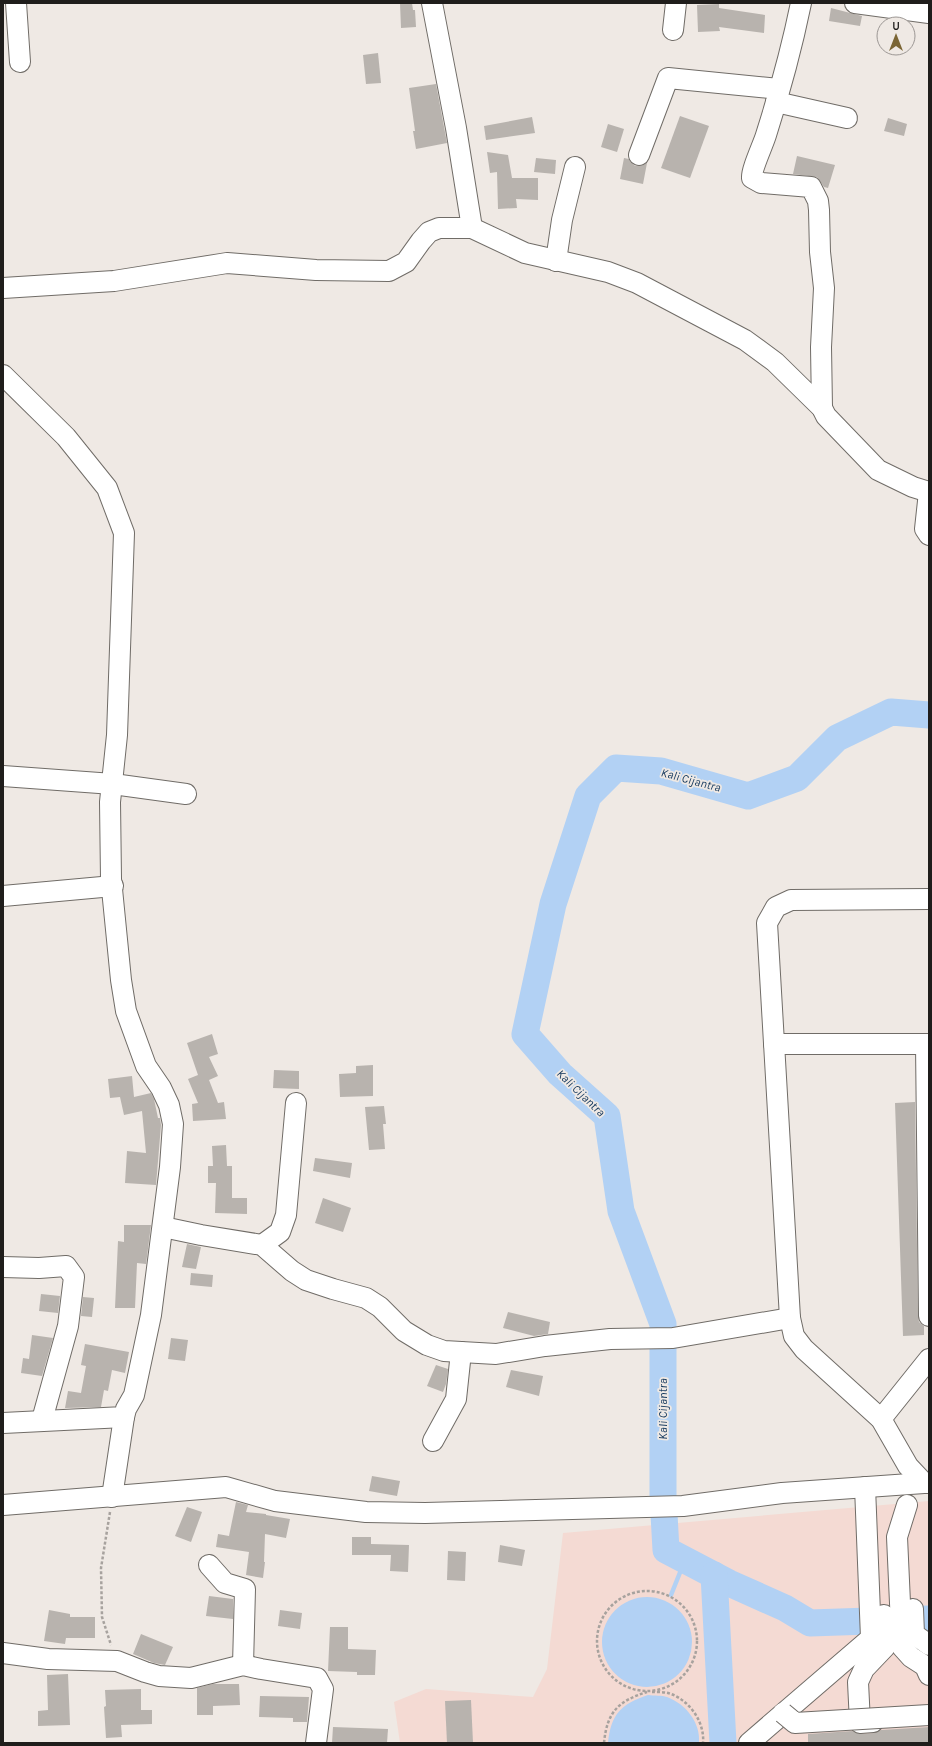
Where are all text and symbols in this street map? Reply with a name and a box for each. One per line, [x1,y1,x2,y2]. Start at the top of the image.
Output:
north arrow [876,16,916,56]
text: U [892,20,900,33]
water label: Kali Cijantra [659,765,723,795]
water label: Kali Cijantra [554,1067,608,1119]
water label: Kali Cijantra [656,1378,670,1440]

